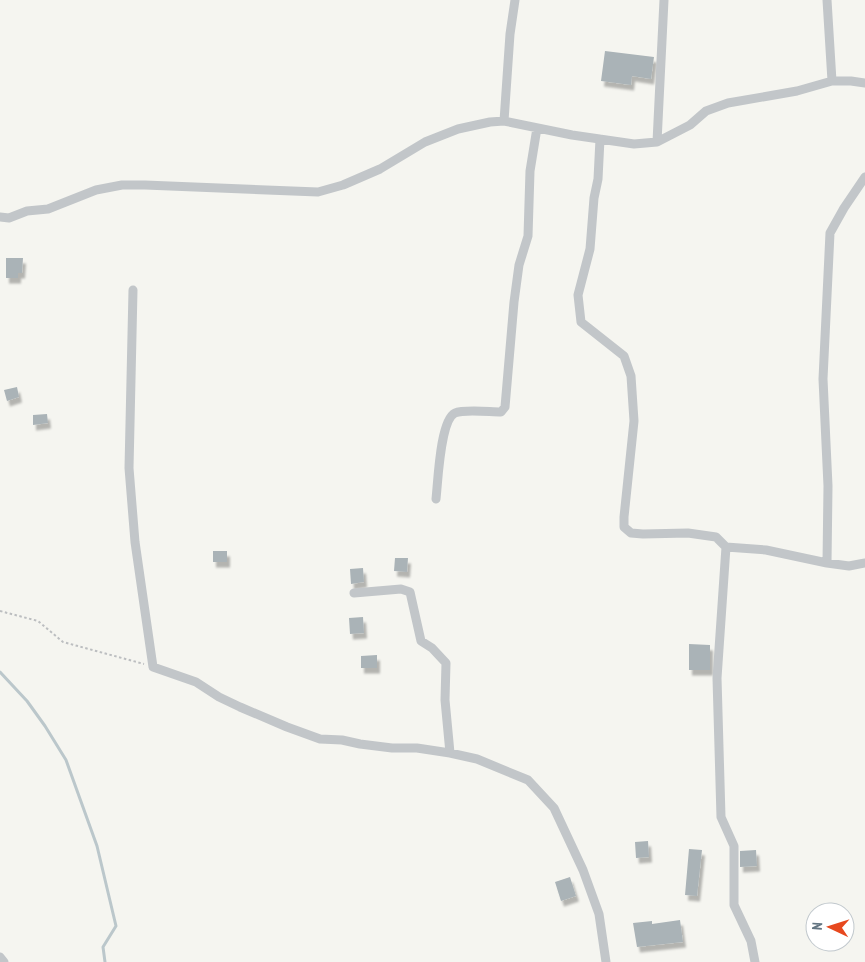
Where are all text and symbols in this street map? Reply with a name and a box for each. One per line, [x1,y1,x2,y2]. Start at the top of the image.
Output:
north arrow [805,902,855,952]
text: N [808,922,826,930]

